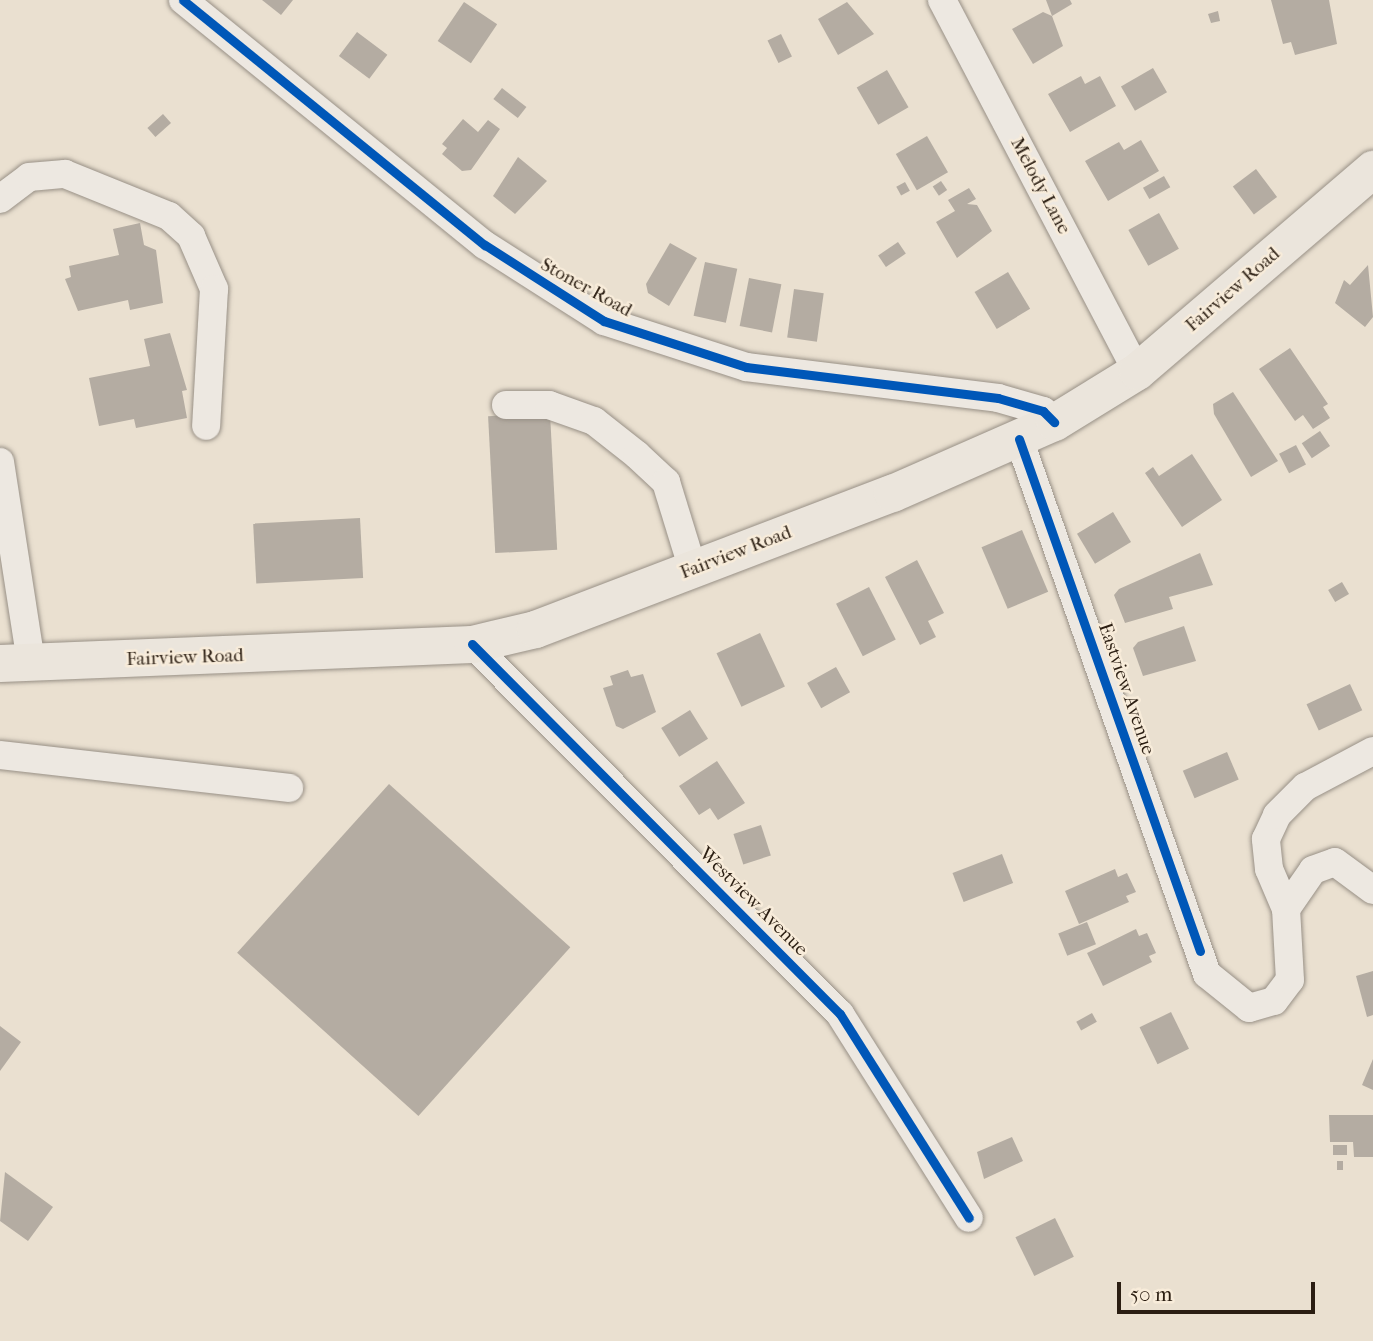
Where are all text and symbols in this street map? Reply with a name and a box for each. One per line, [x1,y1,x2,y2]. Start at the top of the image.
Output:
street label: Melody Lane [1005,134,1075,238]
street label: Fairview Road [1181,243,1285,337]
street label: Stoner Road [536,254,636,322]
street label: Fairview Road [677,521,795,585]
street label: Eastview Avenue [1093,620,1159,758]
street label: Fairview Road [126,645,244,671]
street label: Westview Avenue [694,843,812,961]
scale bar [1121,1268,1319,1312]
text: 50 m [1130,1282,1173,1306]

